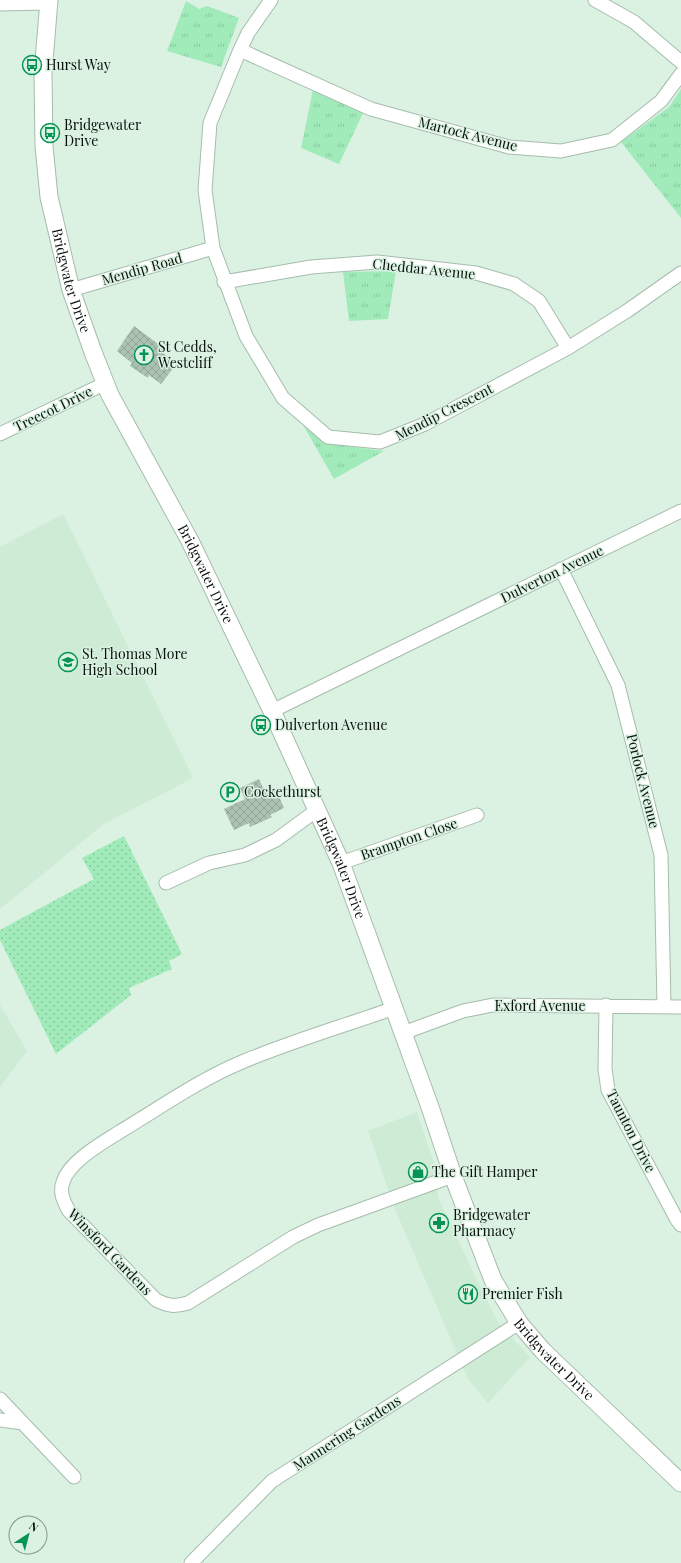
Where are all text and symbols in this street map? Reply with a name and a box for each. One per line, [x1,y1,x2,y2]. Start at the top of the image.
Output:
bus stop icon: Hurst Way [21,54,43,76]
place label: Hurst Way [46,55,111,74]
street label: Martock Avenue [417,112,520,155]
place label: Bridgewater Drive [64,115,142,150]
bus stop icon: Bridgewater Drive [39,122,61,144]
street label: Bridgwater Drive [48,226,95,335]
street label: Mendip Road [99,248,184,289]
street label: Cheddar Avenue [372,254,476,283]
place label: St Cedds, Westcliff [157,337,217,372]
church icon: St Cedds, Westcliff [133,344,155,366]
street label: Mendip Crescent [392,378,497,444]
street label: Treecot Drive [10,381,95,436]
street label: Bridgwater Drive [174,521,238,626]
street label: Dulverton Avenue [497,540,607,607]
place label: St. Thomas More High School [82,644,188,679]
school or university icon: St. Thomas More High School [57,651,79,673]
bus stop icon: Dulverton Avenue [250,714,272,736]
place label: Dulverton Avenue [275,715,388,734]
street label: Porlock Avenue [623,732,664,830]
parking icon: Cockethurst [219,781,241,803]
place label: Cockethurst [244,782,322,801]
street label: Brampton Close [358,813,460,864]
street label: Bridgwater Drive [312,814,371,921]
street label: Exford Avenue [494,996,586,1015]
street label: Taunton Drive [602,1086,660,1175]
shop icon: The Gift Hamper [407,1161,429,1183]
place label: The Gift Hamper [432,1162,538,1181]
street label: Winsford Gardens [64,1204,157,1299]
place label: Bridgewater Pharmacy [453,1205,531,1240]
pharmacy icon: Bridgewater Pharmacy [428,1212,450,1234]
restaurant icon: Premier Fish [457,1283,479,1305]
place label: Premier Fish [482,1284,564,1303]
street label: Bridgwater Drive [510,1314,599,1404]
street label: Mannering Gardens [289,1391,404,1475]
north arrow [8,1515,48,1555]
text: N [27,1518,42,1535]

